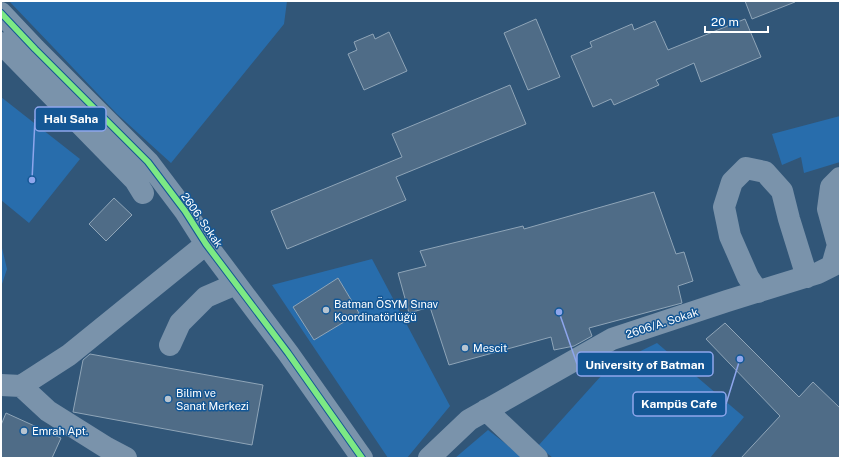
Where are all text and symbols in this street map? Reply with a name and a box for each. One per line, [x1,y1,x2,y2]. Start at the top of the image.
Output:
scale bar [705,8,768,34]
text: 20 m [711,15,739,29]
callout: Halı Saha [35,107,106,131]
text: Halı Saha [44,112,99,126]
street label: 2606. Sokak [179,190,225,250]
place label: Batman ÖSYM Sınav Koordinatörlüğü [334,297,439,323]
marker: Batman ÖSYM Sınav Koordinatörlüğü [321,305,331,315]
street label: 2606/A. Sokak [624,306,700,340]
place label: Mescit [473,342,507,354]
marker: Mescit [460,343,470,353]
callout: University of Batman [577,352,713,376]
text: University of Batman [585,358,705,372]
place label: Bilim ve Sanat Merkezi [176,387,249,412]
callout: Kampüs Cafe [633,392,726,416]
marker: Bilim ve Sanat Merkezi [163,394,173,404]
text: Kampüs Cafe [641,397,717,411]
place label: Emrah Apt. [32,425,88,437]
marker: Emrah Apt. [19,426,29,436]

